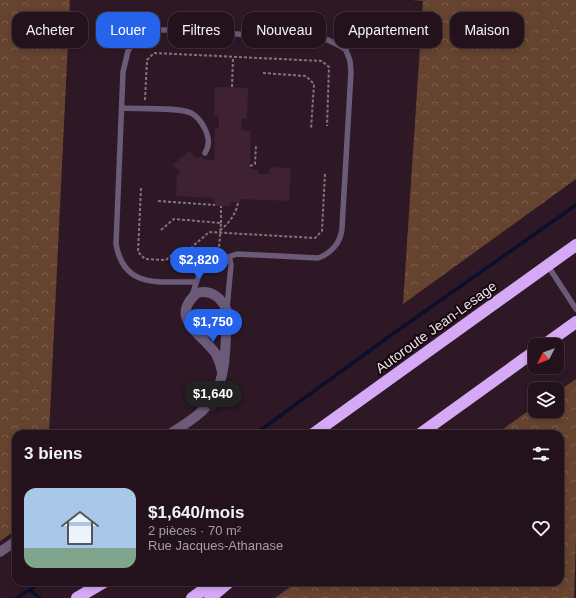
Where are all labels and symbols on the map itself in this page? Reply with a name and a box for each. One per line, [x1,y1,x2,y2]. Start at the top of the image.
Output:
pin: $2,820 [166,247,232,281]
street label: Autoroute Jean-Lesage [372,278,500,376]
pin: $1,750 [180,309,246,343]
north arrow [528,338,564,374]
pin: $1,640 [180,381,246,415]

